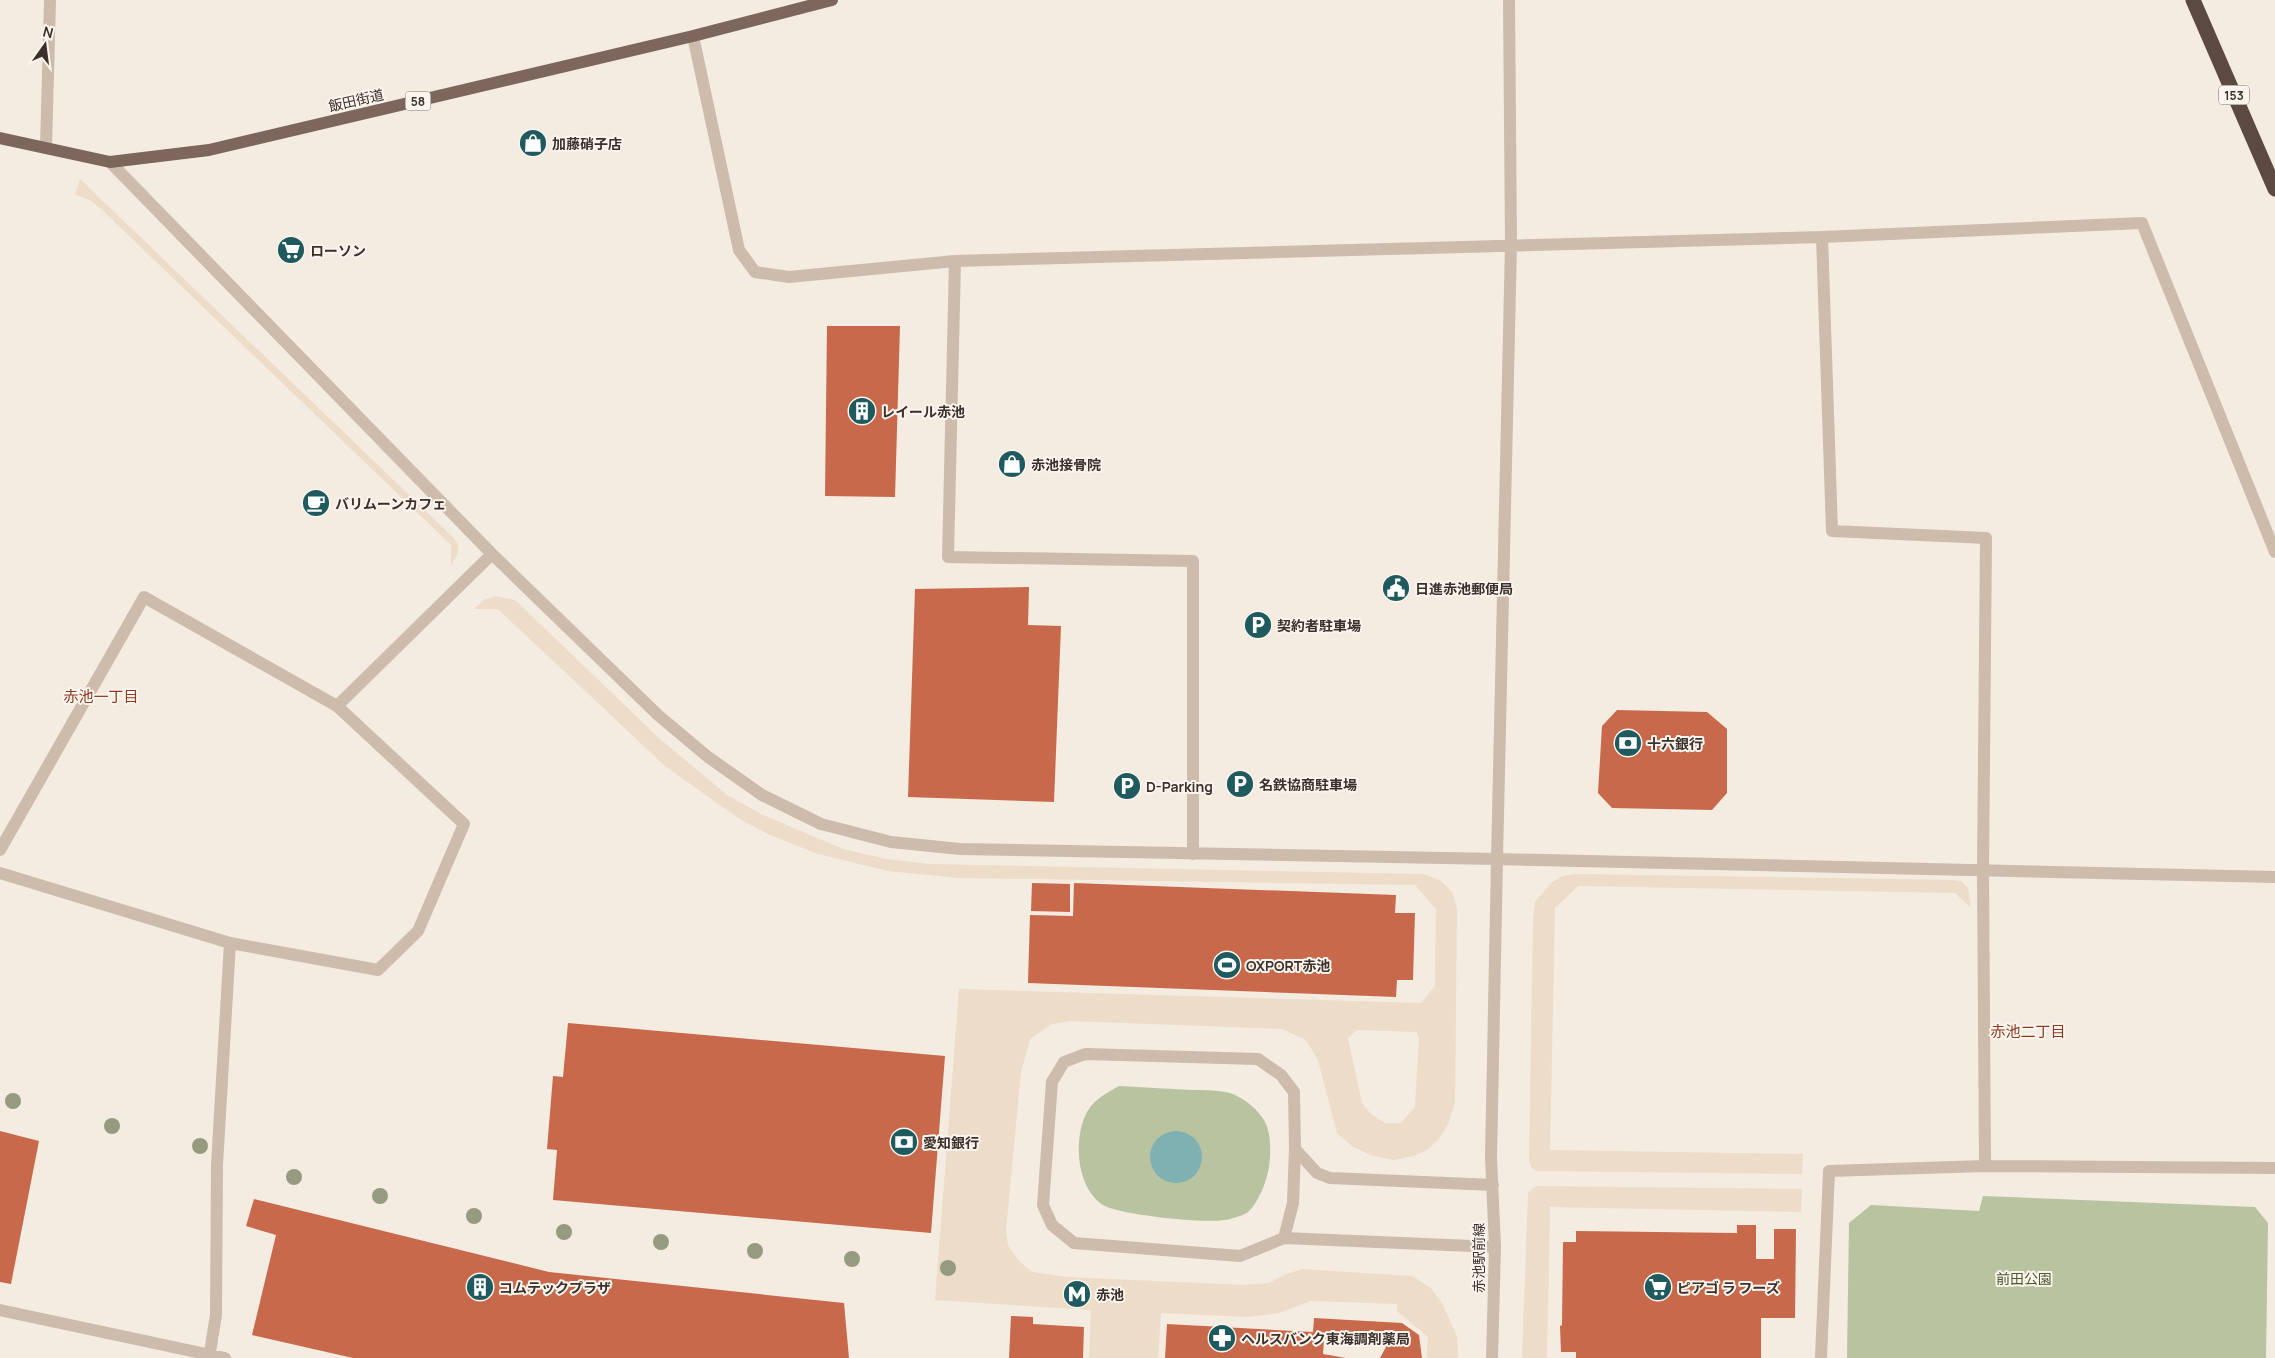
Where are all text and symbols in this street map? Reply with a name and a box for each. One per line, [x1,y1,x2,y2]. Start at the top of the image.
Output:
north arrow [20,20,70,70]
text: N [41,21,55,42]
street label: 飯田街道 [327,84,385,116]
road number: 153 [2219,86,2249,104]
road number: 58 [406,92,430,110]
shop icon: 加藤硝子店 [518,128,548,158]
place label: 加藤硝子店 [552,134,622,153]
supermarket icon: ローソン [276,235,306,265]
place label: ローソン [310,241,366,260]
building icon: レイール赤池 [847,396,877,426]
place label: レイール赤池 [881,402,965,421]
shop icon: 赤池接骨院 [997,449,1027,479]
place label: 赤池接骨院 [1031,455,1101,474]
cafe icon: バリムーンカフェ [301,488,331,518]
place label: バリムーンカフェ [335,494,446,513]
public building icon: 日進赤池郵便局 [1381,573,1411,603]
place label: 日進赤池郵便局 [1415,579,1513,598]
parking icon: 契約者駐車場 [1243,610,1273,640]
place label: 契約者駐車場 [1277,616,1361,635]
district label: 赤池一丁目 [63,686,139,707]
bank icon: 十六銀行 [1613,728,1643,758]
place label: 十六銀行 [1647,734,1703,753]
parking icon: 名鉄協商駐車場 [1225,769,1255,799]
parking icon: D-Parking [1112,771,1142,801]
place label: 名鉄協商駐車場 [1259,775,1357,794]
place label: D-Parking [1146,777,1213,796]
sports icon: OXPORT赤池 [1212,950,1242,980]
place label: OXPORT赤池 [1246,956,1330,975]
district label: 赤池二丁目 [1990,1021,2066,1042]
bank icon: 愛知銀行 [889,1127,919,1157]
place label: 愛知銀行 [923,1133,979,1152]
street label: 赤池駅前線 [1469,1223,1488,1293]
park label: 前田公園 [1996,1269,2052,1288]
building icon: コムテックプラザ [465,1272,495,1302]
supermarket icon: ピアゴ ラ フーズ [1643,1272,1673,1302]
place label: コムテックプラザ [499,1278,611,1297]
place label: ピアゴ ラ フーズ [1677,1278,1780,1297]
metro station icon: 赤池 [1062,1279,1092,1309]
place label: 赤池 [1096,1285,1124,1304]
pharmacy icon: ヘルスバンク東海調剤薬局 [1207,1323,1237,1353]
place label: ヘルスバンク東海調剤薬局 [1241,1329,1410,1348]

